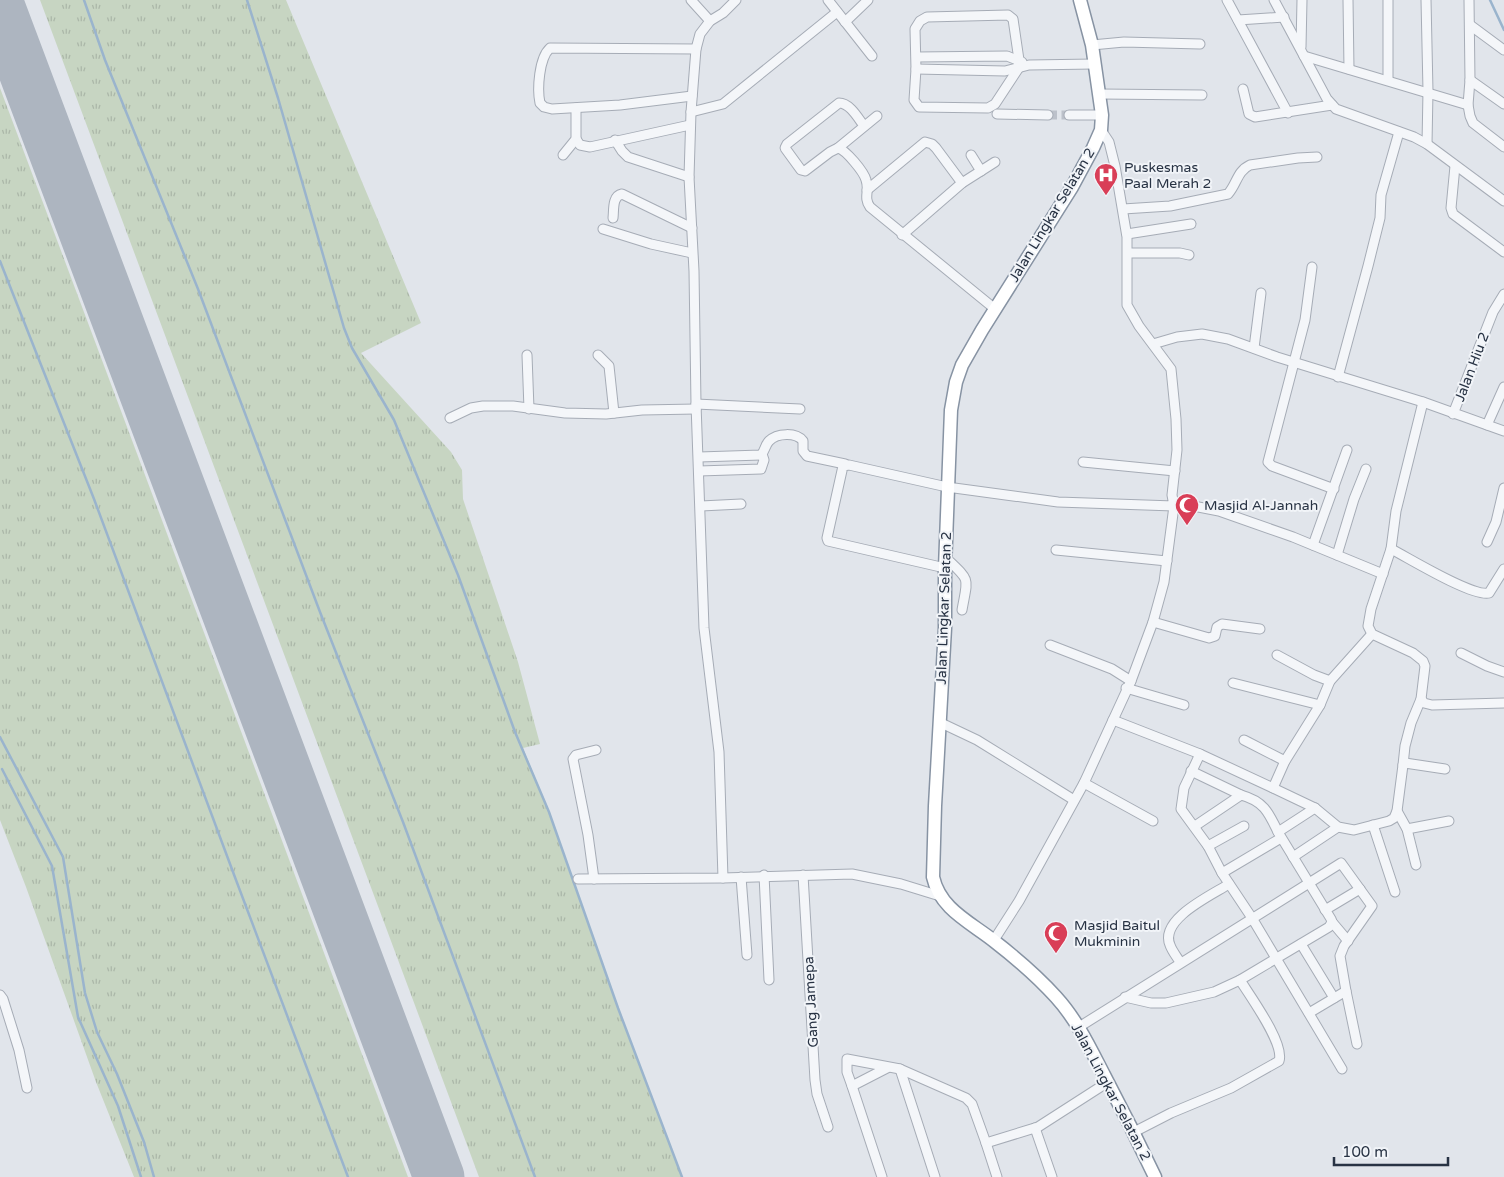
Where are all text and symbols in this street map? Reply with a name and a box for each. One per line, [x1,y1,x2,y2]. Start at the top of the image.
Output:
street label: Jalan Lingkar Selatan 2 [1005,145,1099,285]
place label: Puskesmas Paal Merah 2 [1124,159,1211,192]
hospital icon: Puskesmas Paal Merah 2 [1093,162,1119,196]
street label: Jalan Hiu 2 [1451,330,1493,404]
mosque icon: Masjid Al-Jannah [1174,492,1200,526]
place label: Masjid Al-Jannah [1204,497,1318,514]
street label: Jalan Lingkar Selatan 2 [933,531,955,685]
place label: Masjid Baitul Mukminin [1074,917,1160,950]
mosque icon: Masjid Baitul Mukminin [1043,920,1069,954]
street label: Gang Jamepa [800,956,822,1048]
street label: Jalan Lingkar Selatan 2 [1068,1020,1154,1164]
scale bar [1334,1134,1448,1166]
text: 100 m [1342,1143,1388,1161]

